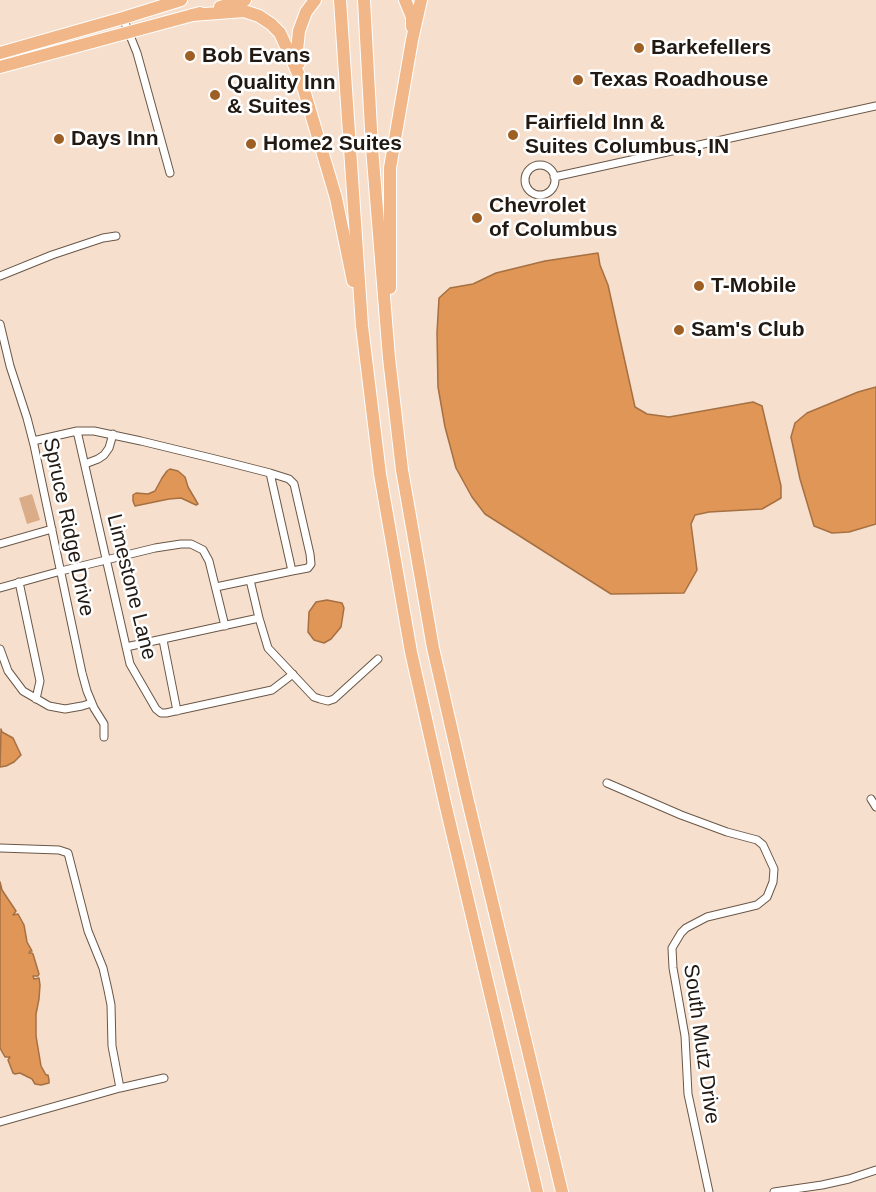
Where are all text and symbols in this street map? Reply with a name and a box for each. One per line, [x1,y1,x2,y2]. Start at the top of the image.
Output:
place label: Barkefellers [651,35,771,61]
marker: Barkefellers [632,41,646,55]
place label: Bob Evans [202,43,311,69]
marker: Bob Evans [183,49,197,63]
place label: Texas Roadhouse [590,67,768,93]
place label: Quality Inn & Suites [227,70,336,120]
marker: Texas Roadhouse [571,73,585,87]
marker: Quality Inn & Suites [208,88,222,102]
place label: Fairfield Inn & Suites Columbus, IN [525,110,729,160]
place label: Days Inn [71,126,159,152]
marker: Fairfield Inn & Suites Columbus, IN [506,128,520,142]
place label: Home2 Suites [263,131,402,157]
marker: Days Inn [52,132,66,146]
marker: Home2 Suites [244,137,258,151]
place label: Chevrolet of Columbus [489,193,617,243]
marker: Chevrolet of Columbus [470,211,484,225]
place label: T-Mobile [711,273,796,299]
marker: T-Mobile [692,279,706,293]
place label: Sam's Club [691,317,805,343]
marker: Sam's Club [672,323,686,337]
street label: Spruce Ridge Drive [37,435,99,619]
street label: Limestone Lane [101,511,161,663]
street label: South Mutz Drive [677,963,725,1125]

